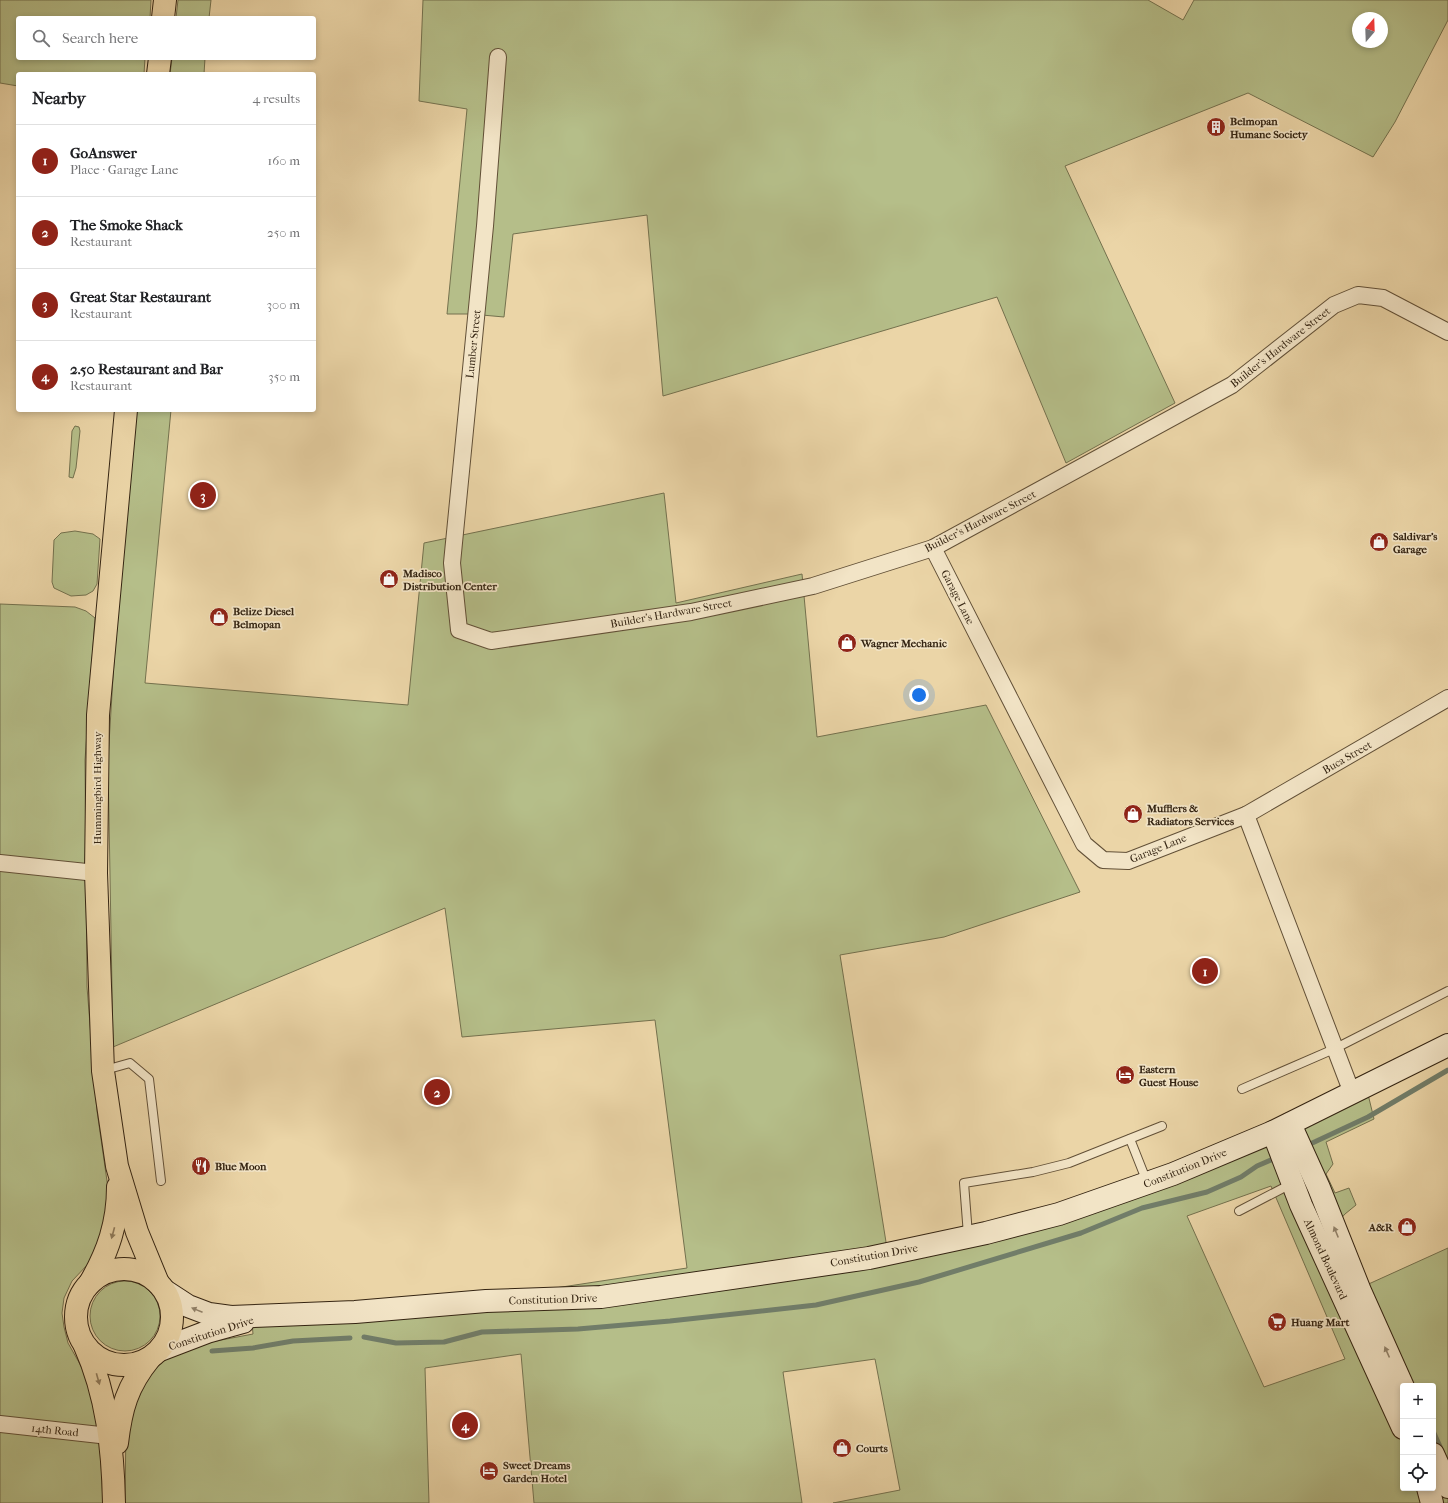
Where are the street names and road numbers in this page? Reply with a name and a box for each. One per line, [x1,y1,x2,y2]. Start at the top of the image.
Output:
street label: Builder's Hardware Street [1228,304,1333,390]
street label: Lumber Street [463,309,484,379]
street label: Builder's Hardware Street [922,488,1038,555]
street label: Garage Lane [938,568,977,627]
street label: Builder's Hardware Street [609,596,733,631]
street label: Hummingbird Highway [91,730,104,845]
street label: Buca Street [1320,738,1374,777]
street label: Garage Lane [1128,831,1189,866]
street label: Constitution Drive [1142,1146,1229,1191]
street label: Almond Boulevard [1301,1216,1350,1303]
street label: Constitution Drive [829,1241,919,1270]
street label: Constitution Drive [508,1291,598,1308]
street label: Constitution Drive [167,1313,256,1353]
street label: 14th Road [31,1422,80,1440]

